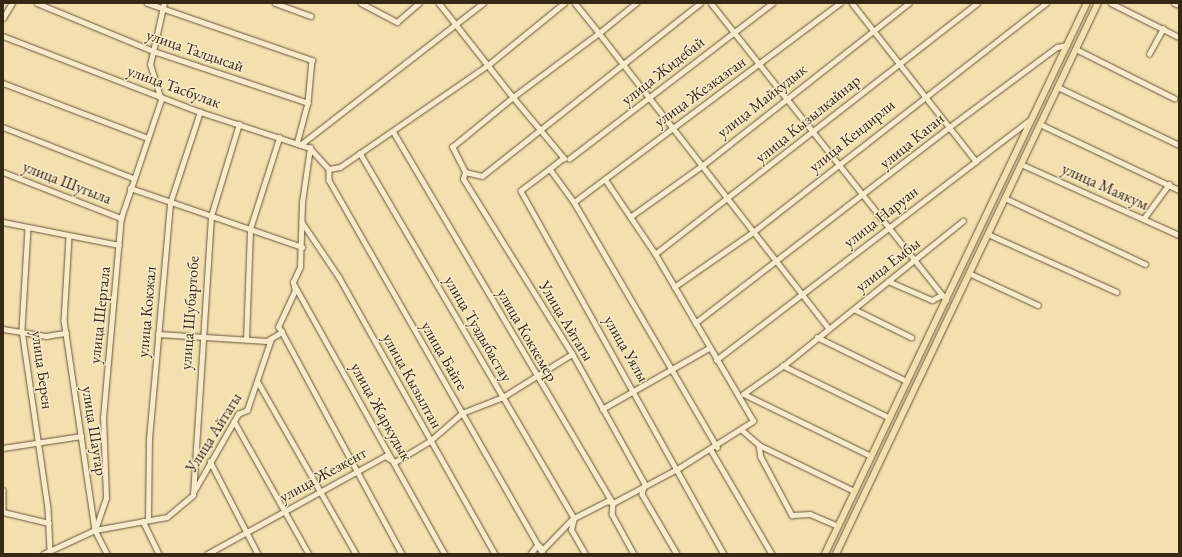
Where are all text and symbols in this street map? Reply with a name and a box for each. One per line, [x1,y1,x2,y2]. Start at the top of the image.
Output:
street label: улица Талдысай [144,25,246,77]
street label: улица Жидебай [618,33,708,109]
street label: улица Жезказган [650,52,750,132]
street label: улица Майкудык [713,60,811,142]
street label: улица Тасбулак [125,61,223,113]
street label: улица Кызылкайнар [752,71,864,167]
street label: улица Кендирли [805,95,899,177]
street label: улица Каган [876,109,948,173]
street label: улица Шугыла [20,157,114,209]
street label: улица Маякум [1059,159,1151,215]
street label: улица Наруан [840,182,922,252]
street label: улица Ембы [852,234,924,296]
street label: улица Шубартобе [176,255,204,371]
street label: улица Шергала [85,265,115,365]
street label: улица Кокжал [133,266,161,358]
street label: улица Туздыбастау [440,273,516,385]
street label: Улица Айтагы [534,277,598,365]
street label: улица Коккемер [493,285,561,385]
street label: улица Уялы [599,312,653,386]
street label: улица Байге [417,318,471,394]
street label: улица Берен [27,330,57,410]
street label: улица Кызылтан [378,330,446,432]
street label: улица Жаркудык [346,359,416,465]
street label: улица Шаугар [77,385,111,477]
street label: Улица Айтагы [182,390,246,476]
street label: улица Жезкент [276,443,370,507]

